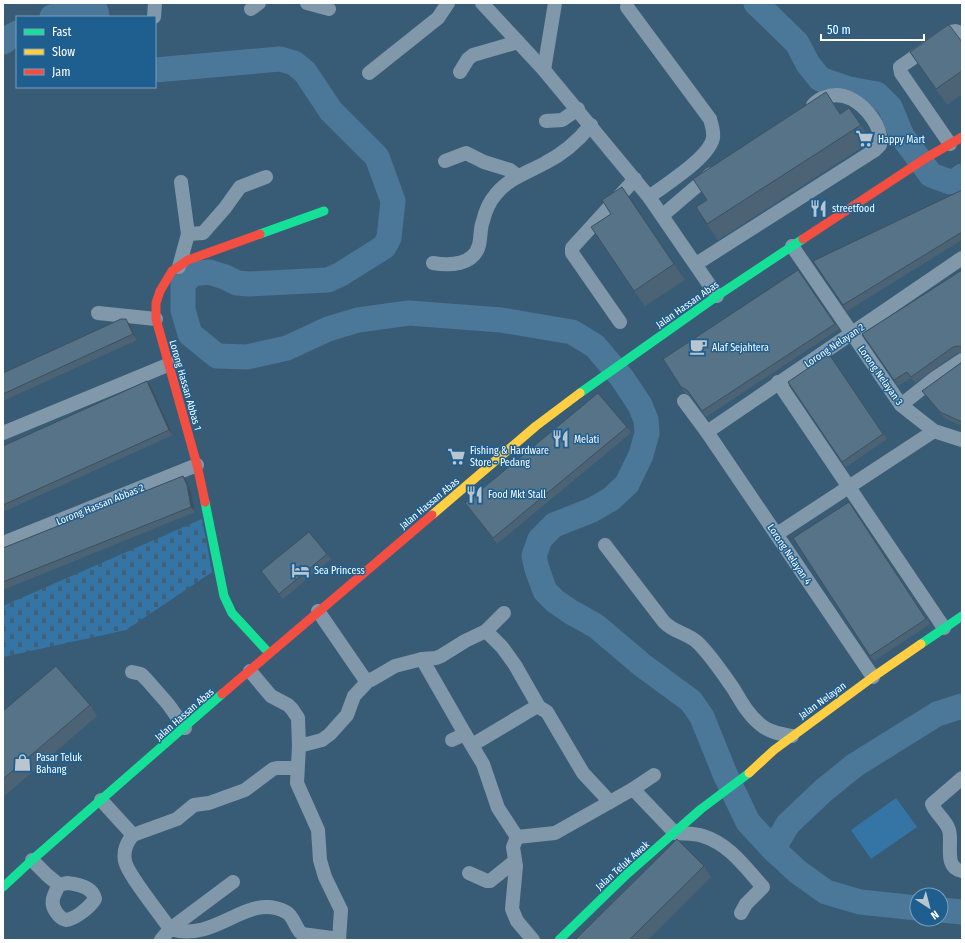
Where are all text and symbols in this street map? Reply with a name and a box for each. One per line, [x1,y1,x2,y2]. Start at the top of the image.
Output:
legend [16,16,156,88]
scale bar [821,16,924,42]
text: 50 m [827,23,851,37]
text: Fast [52,25,71,39]
text: Slow [52,45,75,59]
text: Jam [52,65,70,79]
supermarket icon: Happy Mart [855,129,875,149]
place label: Happy Mart [878,134,926,146]
restaurant icon: streetfood [809,198,829,218]
place label: streetfood [832,203,875,215]
street label: Jalan Hassan Abas [654,279,721,331]
street label: Lorong Nelayan 2 [802,321,867,370]
cafe icon: Alaf Sejahtera [689,337,709,357]
street label: Lorong Hassan Abbas 1 [166,339,204,432]
place label: Alaf Sejahtera [712,342,769,354]
street label: Lorong Nelayan 3 [855,343,905,408]
restaurant icon: Melati [551,429,571,449]
place label: Melati [574,434,599,446]
place label: Fishing & Hardware Store - Pedang [470,445,549,469]
supermarket icon: Fishing & Hardware Store - Pedang [447,446,467,466]
street label: Jalan Hassan Abas [397,475,462,532]
street label: Lorong Hassan Abbas 2 [55,482,147,528]
restaurant icon: Food Mkt Stall [465,484,485,504]
place label: Food Mkt Stall [488,489,546,501]
street label: Lorong Nelayan 4 [765,522,814,587]
hotel icon: Sea Princess [291,560,311,580]
place label: Sea Princess [314,565,365,577]
street label: Jalan Nelayan [797,680,849,722]
street label: Jalan Hassan Abas [153,686,217,744]
place label: Pasar Teluk Bahang [36,752,82,776]
shop icon: Pasar Teluk Bahang [13,753,33,773]
street label: Jalan Teluk Awak [593,838,652,893]
north arrow [909,887,949,927]
text: N [928,907,941,922]

